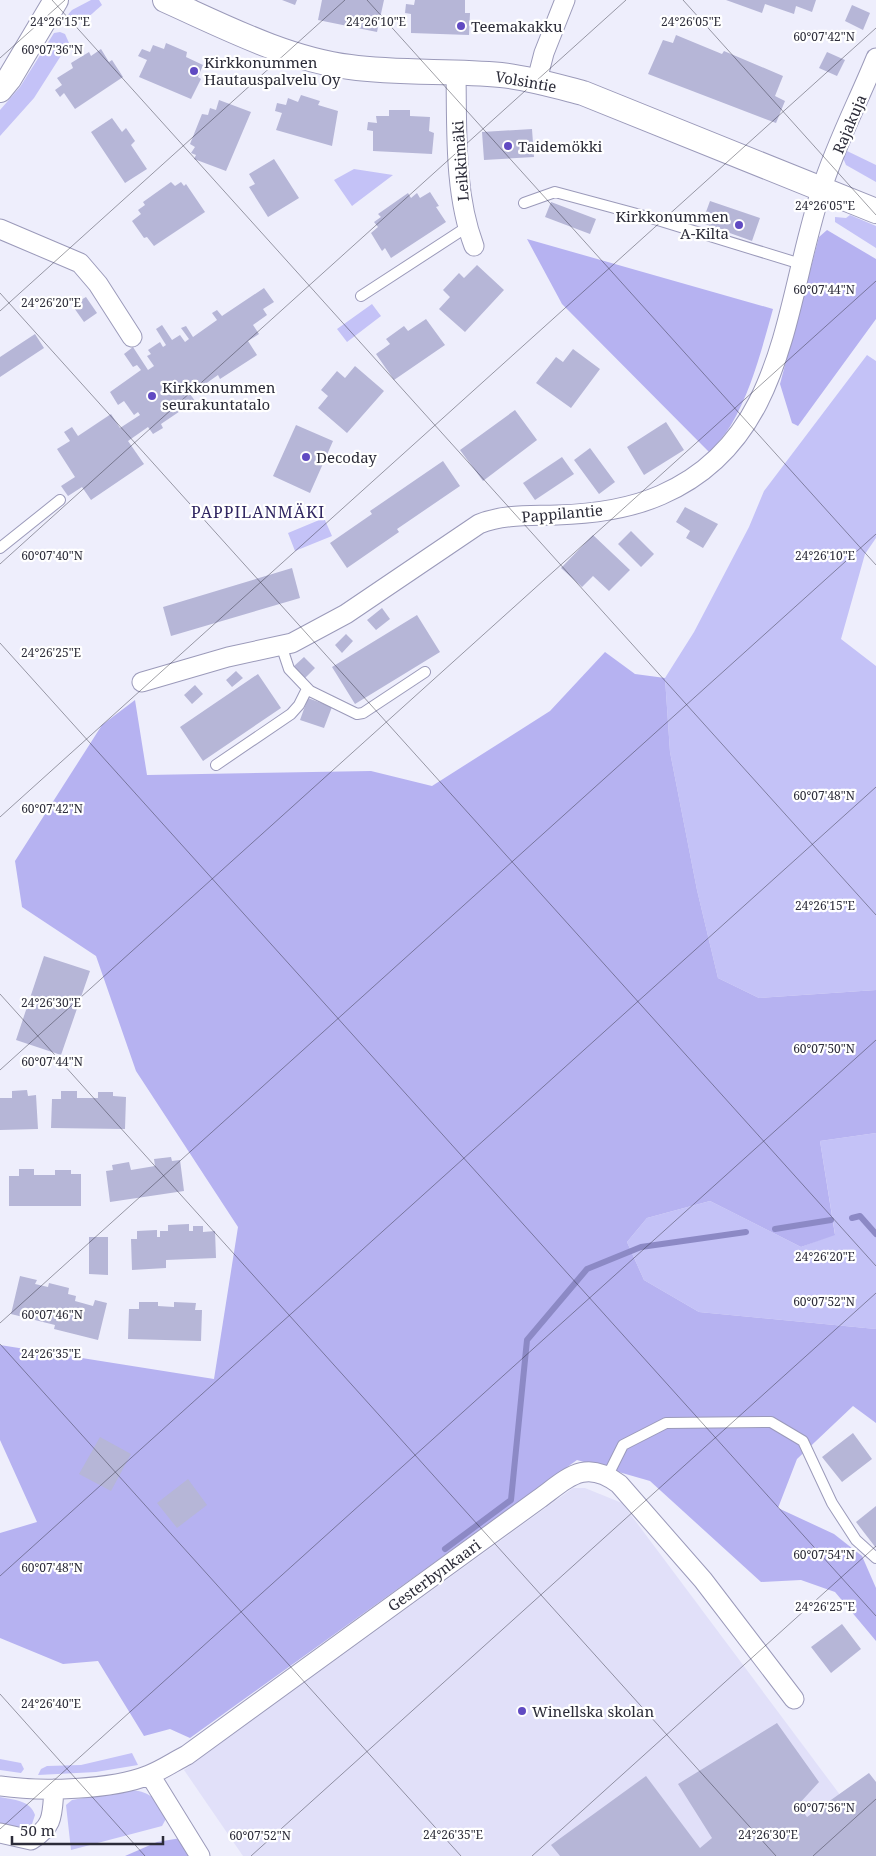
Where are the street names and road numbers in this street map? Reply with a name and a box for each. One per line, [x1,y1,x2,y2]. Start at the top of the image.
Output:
street label: Volsintie [494,66,558,96]
street label: Rajakuja [828,91,870,157]
street label: Leikkimäki [447,120,473,202]
street label: Pappilantie [520,499,604,527]
street label: Gesterbynkaari [383,1534,485,1616]

